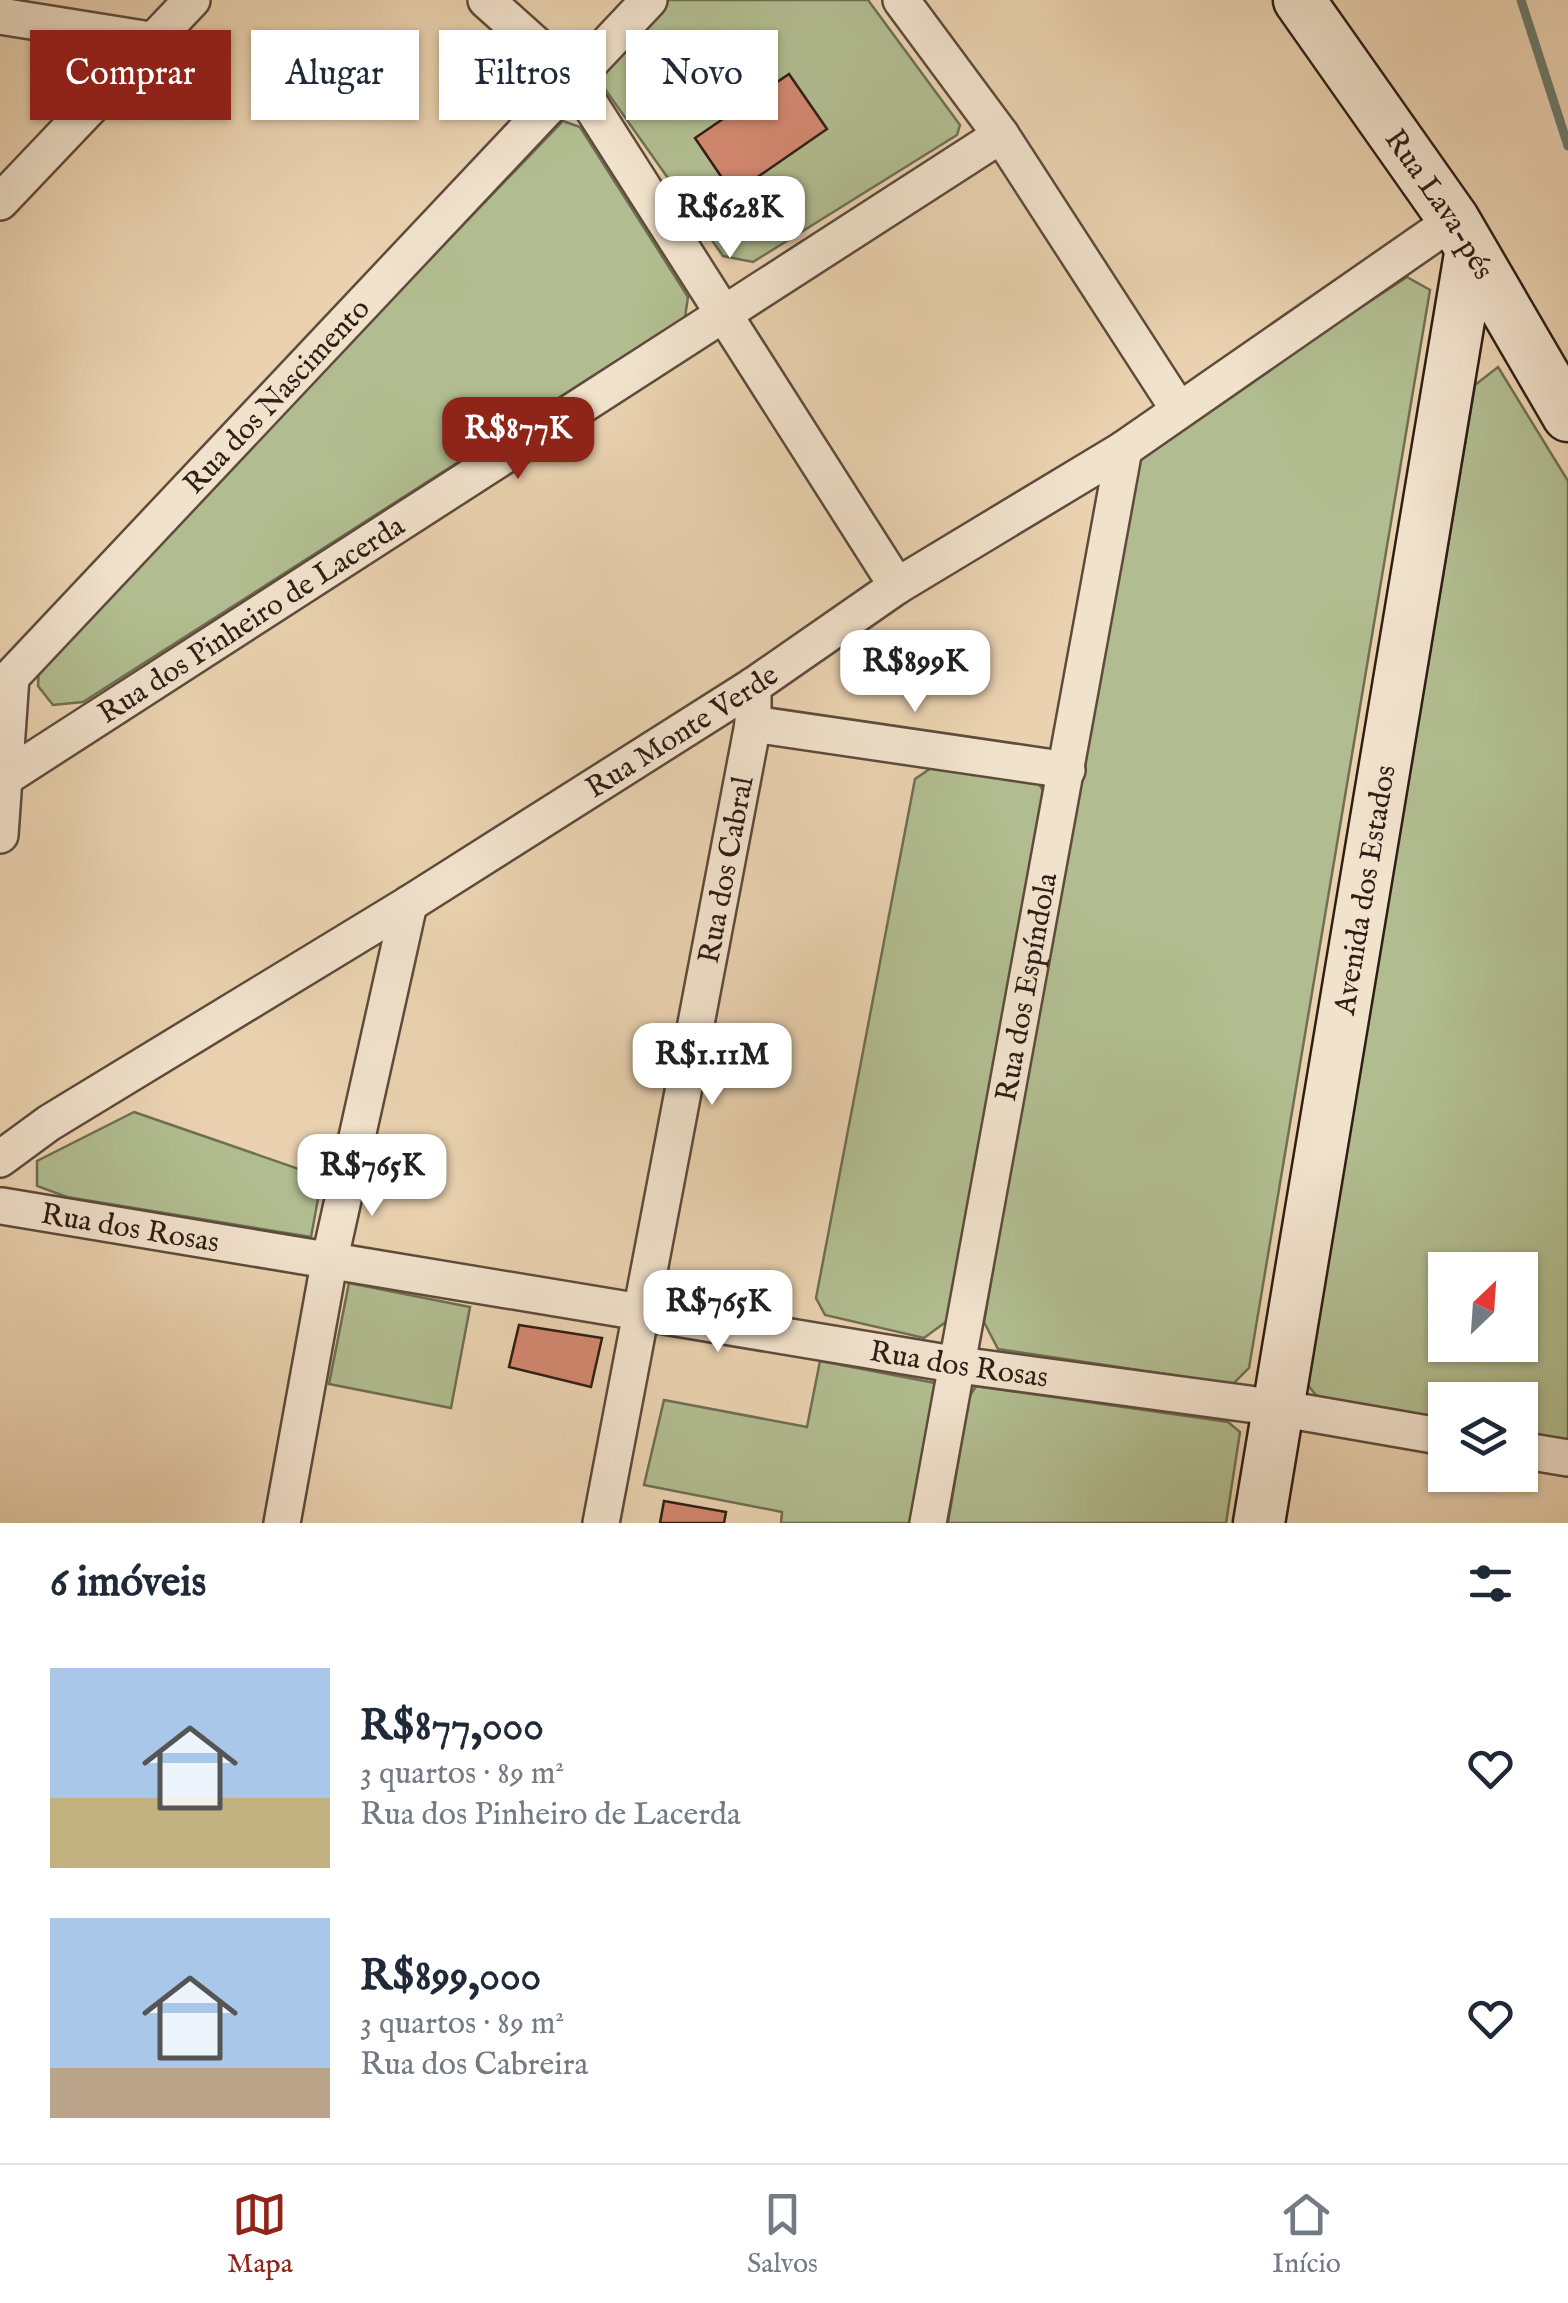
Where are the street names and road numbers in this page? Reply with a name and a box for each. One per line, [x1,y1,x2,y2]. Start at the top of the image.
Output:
street label: Rua Lava-pés [1375,122,1501,287]
street label: Rua dos Nascimento [176,291,379,503]
street label: Rua dos Pinheiro de Lacerda [92,508,412,734]
street label: Rua Monte Verde [579,657,786,808]
street label: Avenida dos Estados [1327,762,1406,1019]
street label: Rua dos Cabral [691,773,764,967]
street label: Rua dos Espíndola [988,870,1067,1105]
street label: Rua dos Rosas [38,1196,222,1263]
street label: Rua dos Rosas [867,1333,1050,1398]

